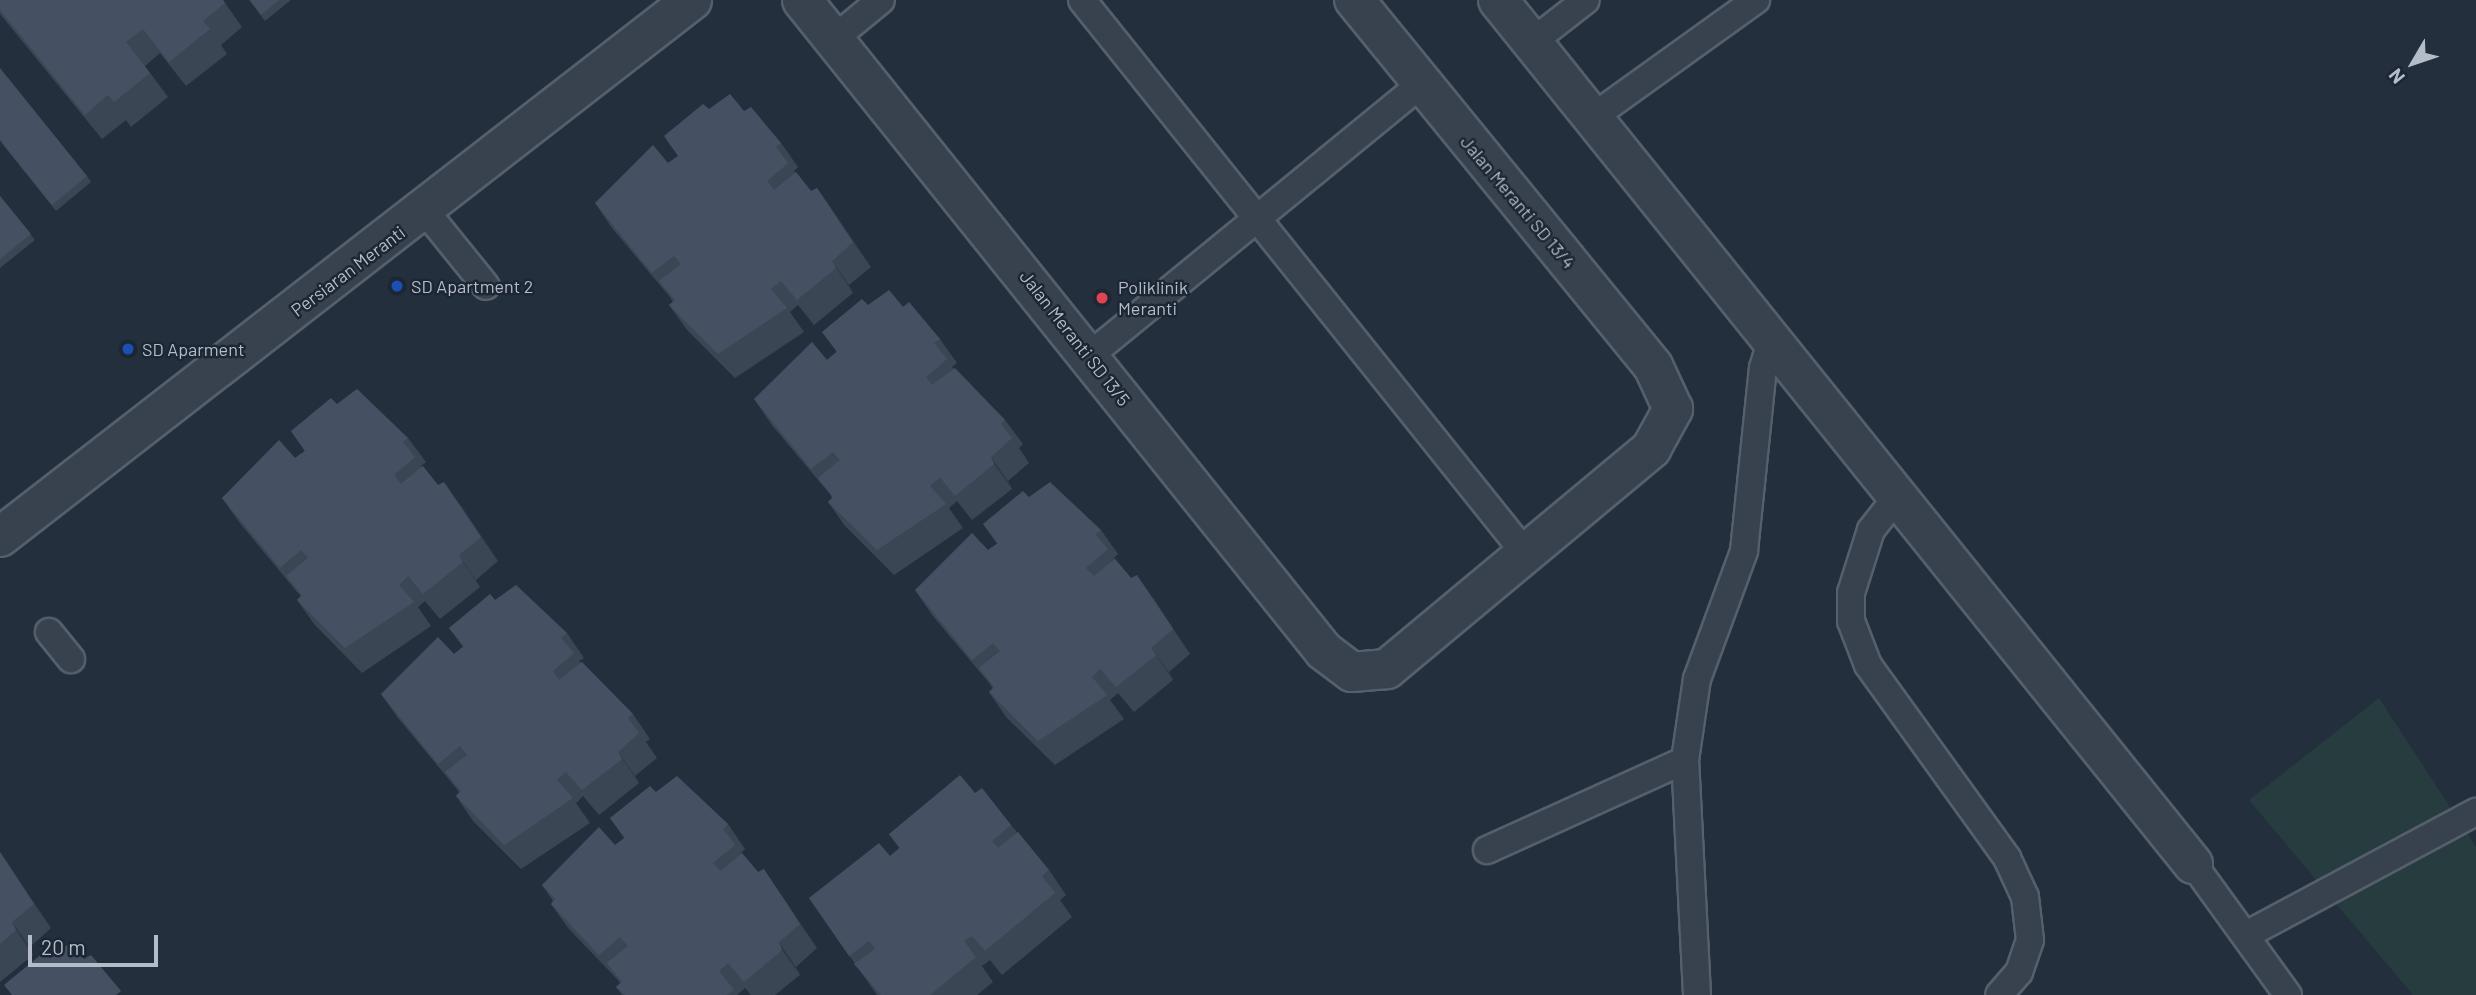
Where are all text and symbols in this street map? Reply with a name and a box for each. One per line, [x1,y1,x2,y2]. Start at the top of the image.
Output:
north arrow [2378,28,2448,98]
text: N [2383,64,2409,89]
street label: Jalan Meranti SD 13/4 [1456,131,1580,273]
street label: Persiaran Meranti [287,221,409,321]
street label: Jalan Meranti SD 13/5 [1015,266,1135,410]
place label: SD Apartment 2 [411,275,534,297]
place label: Poliklinik Meranti [1118,277,1188,320]
marker: SD Apartment 2 [389,278,405,294]
marker: Poliklinik Meranti [1092,288,1112,308]
place label: SD Aparment [142,338,244,360]
marker: SD Aparment [120,341,136,357]
scale bar [32,922,161,966]
text: 20 m [41,934,86,959]

